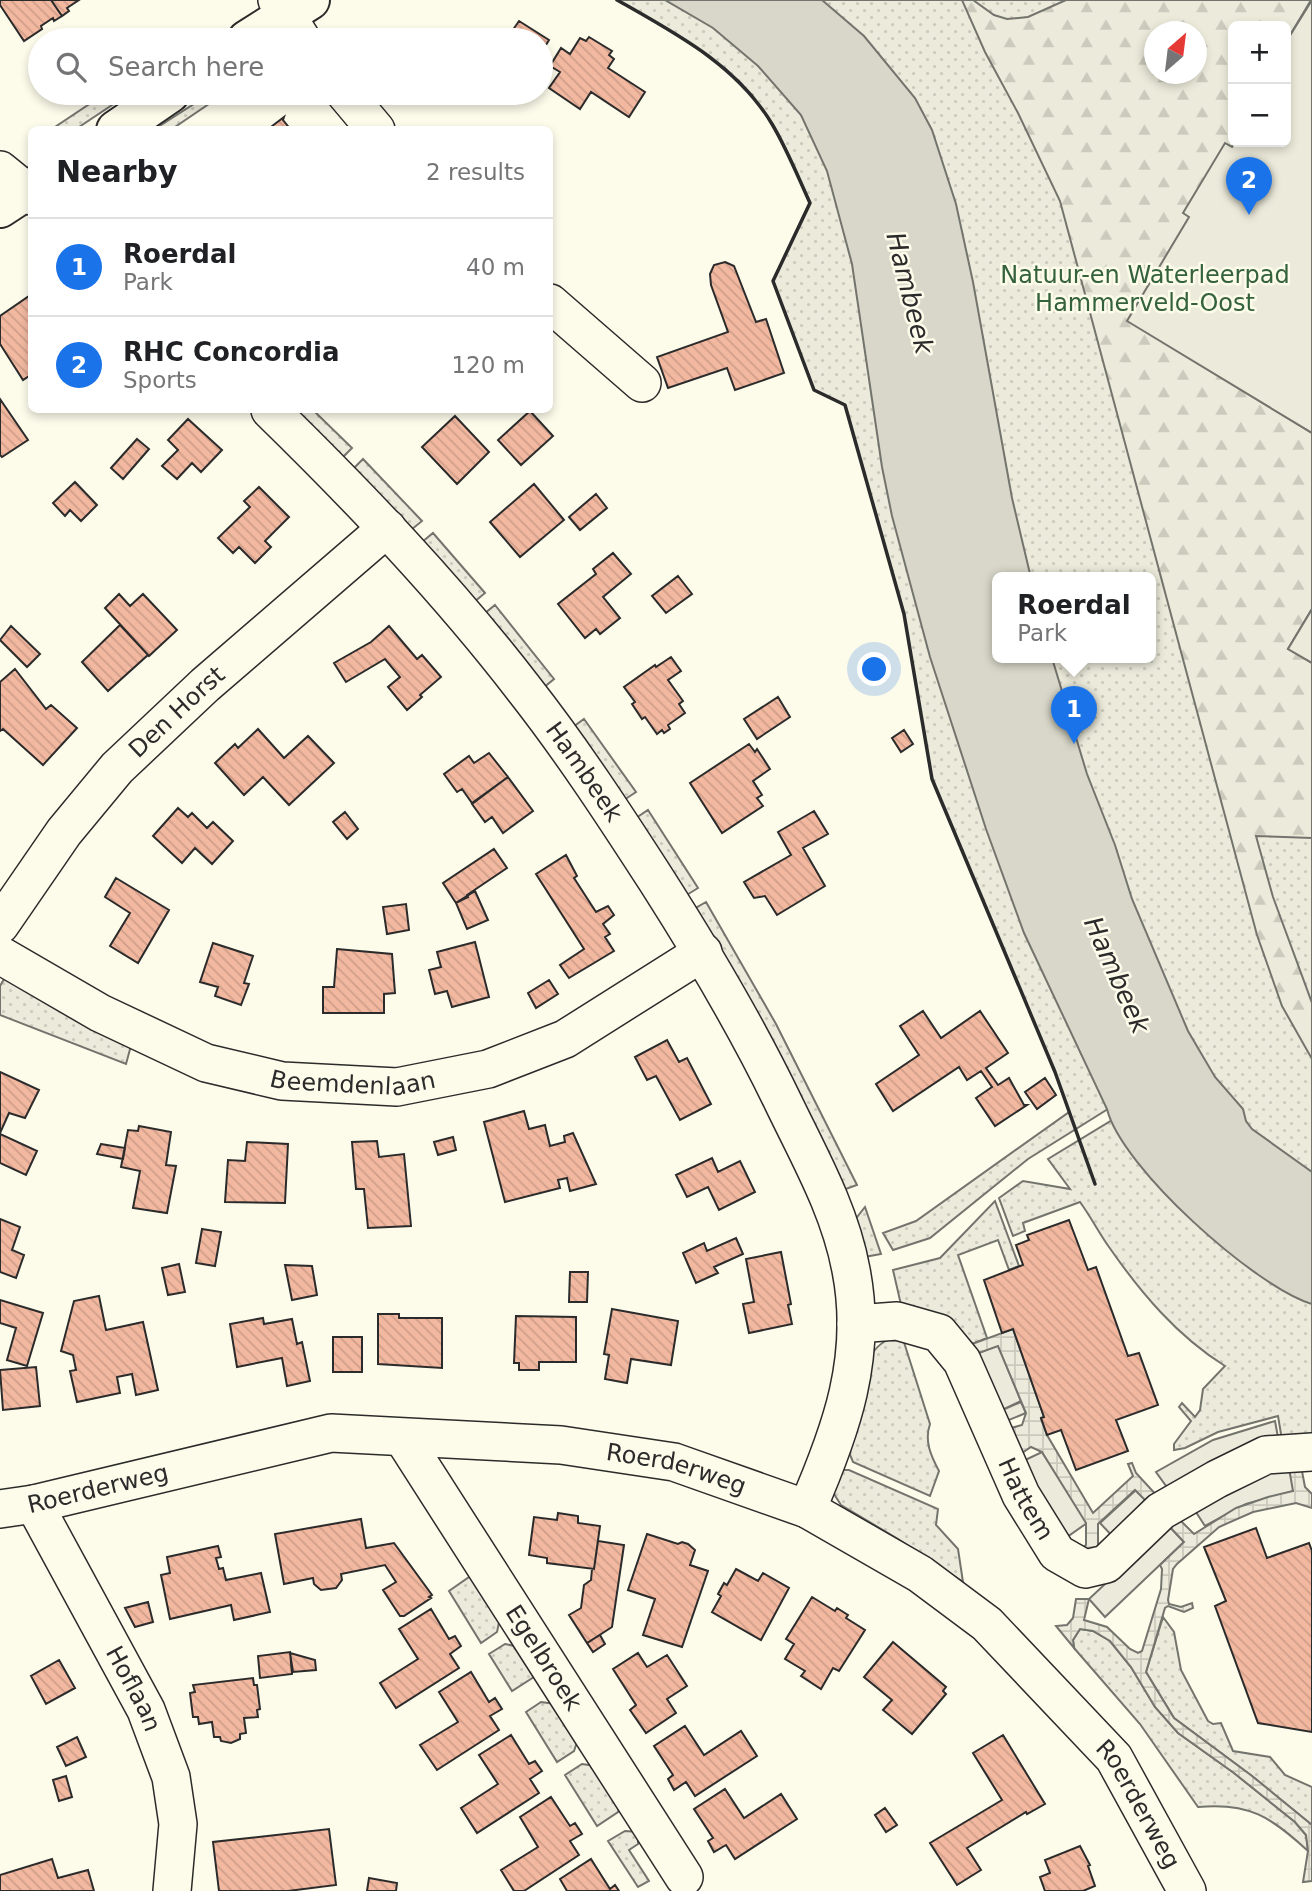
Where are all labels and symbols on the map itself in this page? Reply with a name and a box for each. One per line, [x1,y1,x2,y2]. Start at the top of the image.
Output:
north arrow [1144,21,1207,84]
pin: 2 [1226,157,1272,215]
water label: Hambeek [880,229,940,358]
park label: Natuur-en Waterleerpad Hammerveld-Oost [1000,261,1290,317]
your location [857,652,891,686]
street label: Den Horst [123,660,230,763]
pin: 1 [1051,686,1097,744]
street label: Hambeek [540,717,628,827]
water label: Hambeek [1078,912,1156,1039]
street label: Beemdenlaan [267,1065,438,1102]
street label: Roerderweg [604,1438,750,1500]
street label: Hattem [992,1453,1059,1545]
street label: Roerderweg [25,1458,171,1519]
street label: Egelbroek [500,1600,588,1716]
street label: Hoflaan [100,1641,167,1735]
street label: Roerderweg [1090,1734,1186,1873]

